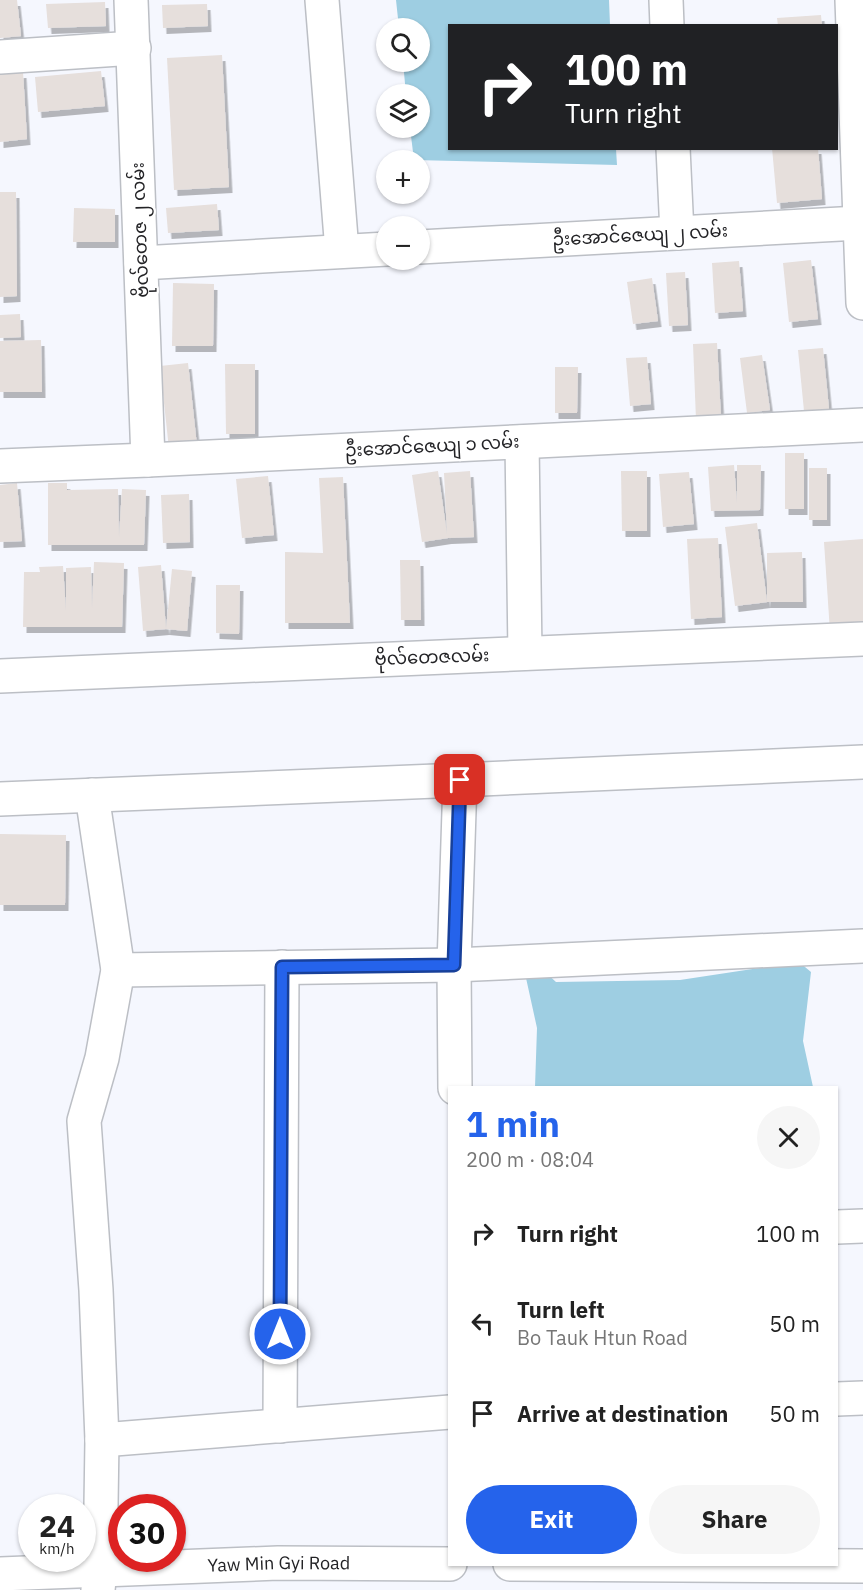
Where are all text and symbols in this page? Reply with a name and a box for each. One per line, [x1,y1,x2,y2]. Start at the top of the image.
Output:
map controls [376,18,430,270]
button: search [376,18,430,72]
text: 100 m [565,42,688,97]
icon: right [466,48,544,126]
button: layers [376,84,430,138]
text: Turn right [565,95,682,130]
button: + [376,150,430,204]
street label: ဗိုလ်တေဇ ၂ လမ်း [124,162,157,298]
button: − [376,216,430,270]
street label: ဦးအောင်ဇေယျ ၂ လမ်း [551,217,729,255]
street label: ဦးအောင်ဇေယျ ၁ လမ်း [344,428,520,466]
street label: ဗိုလ်တေဇလမ်း [374,641,490,674]
pin [434,754,485,805]
icon: arrive [443,763,476,796]
text: 1 min [466,1100,560,1147]
button: close [757,1106,820,1169]
text: 200 m · 08:04 [466,1146,594,1173]
icon: right [466,1217,499,1250]
text: Turn right [517,1219,618,1248]
text: 100 m [756,1219,820,1248]
text: Turn left [517,1295,605,1324]
position arrow [248,1302,312,1366]
icon: left [466,1307,499,1340]
text: 50 m [769,1309,820,1338]
text: Bo Tauk Htun Road [517,1324,688,1351]
icon: arrive [466,1397,499,1430]
text: Arrive at destination [517,1399,728,1428]
text: 50 m [769,1399,820,1428]
button: Exit [466,1485,637,1554]
button: Share [649,1485,820,1554]
speed limit sign: 30 [108,1494,186,1572]
text: 24 [39,1506,75,1545]
text: km/h [39,1539,75,1558]
street label: Yaw Min Gyi Road [207,1551,350,1577]

